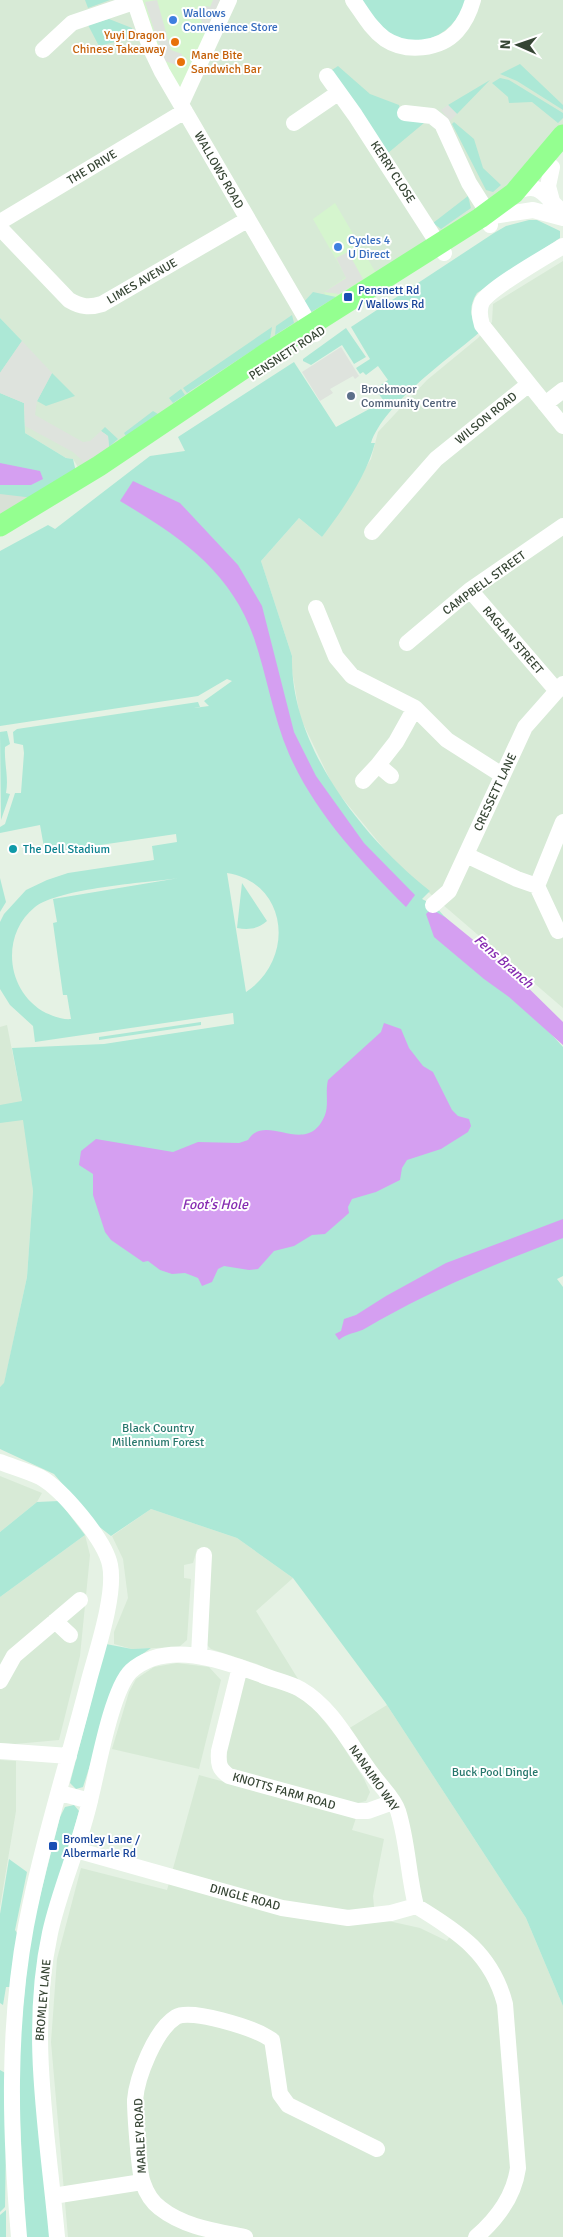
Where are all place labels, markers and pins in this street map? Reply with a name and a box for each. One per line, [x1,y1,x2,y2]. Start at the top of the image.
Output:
place label: Wallows Convenience Store [183,6,278,35]
marker: Wallows Convenience Store [167,14,179,26]
place label: Yuyi Dragon Chinese Takeaway [73,28,165,57]
marker: Yuyi Dragon Chinese Takeaway [169,36,181,48]
place label: Mane Bite Sandwich Bar [191,48,262,77]
marker: Mane Bite Sandwich Bar [175,56,187,68]
place label: Cycles 4 U Direct [348,233,391,262]
marker: Cycles 4 U Direct [332,241,344,253]
place label: Pensnett Rd / Wallows Rd [358,283,424,312]
marker: Pensnett Rd / Wallows Rd [342,291,354,303]
place label: Brockmoor Community Centre [361,382,456,411]
marker: Brockmoor Community Centre [345,390,357,402]
place label: The Dell Stadium [23,842,110,857]
marker: The Dell Stadium [7,843,19,855]
place label: Bromley Lane / Albermarle Rd [63,1832,140,1861]
marker: Bromley Lane / Albermarle Rd [47,1840,59,1852]

